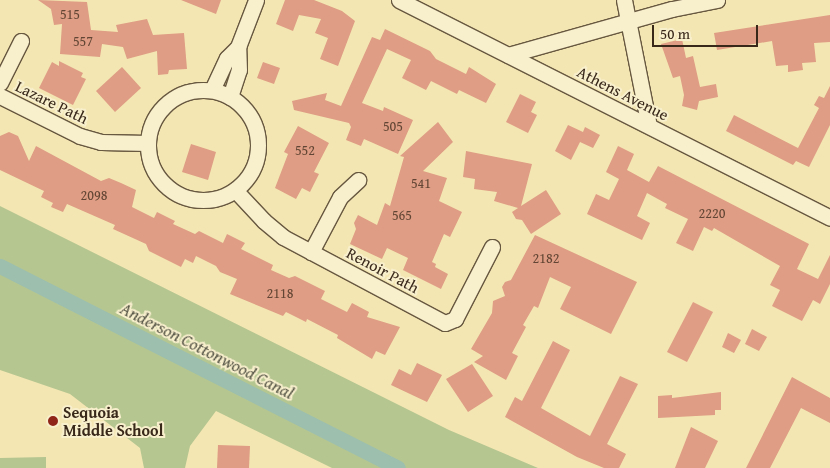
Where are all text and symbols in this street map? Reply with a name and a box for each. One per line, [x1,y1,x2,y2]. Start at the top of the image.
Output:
house number: 515 [60,6,80,22]
scale bar [655,15,761,47]
text: 50 m [660,23,690,44]
house number: 557 [73,33,93,49]
street label: Athens Avenue [574,62,672,124]
street label: Lazare Path [13,76,91,128]
house number: 505 [383,118,403,134]
house number: 552 [295,142,315,158]
house number: 541 [411,175,431,191]
house number: 2098 [81,187,107,203]
house number: 2220 [699,205,725,221]
house number: 565 [392,207,412,223]
street label: Renoir Path [343,243,423,297]
house number: 2182 [533,250,559,266]
house number: 2118 [267,285,293,301]
water label: Anderson Cottonwood Canal [117,298,297,404]
place label: Sequoia Middle School [63,402,163,440]
marker: Sequoia Middle School [47,415,59,427]

